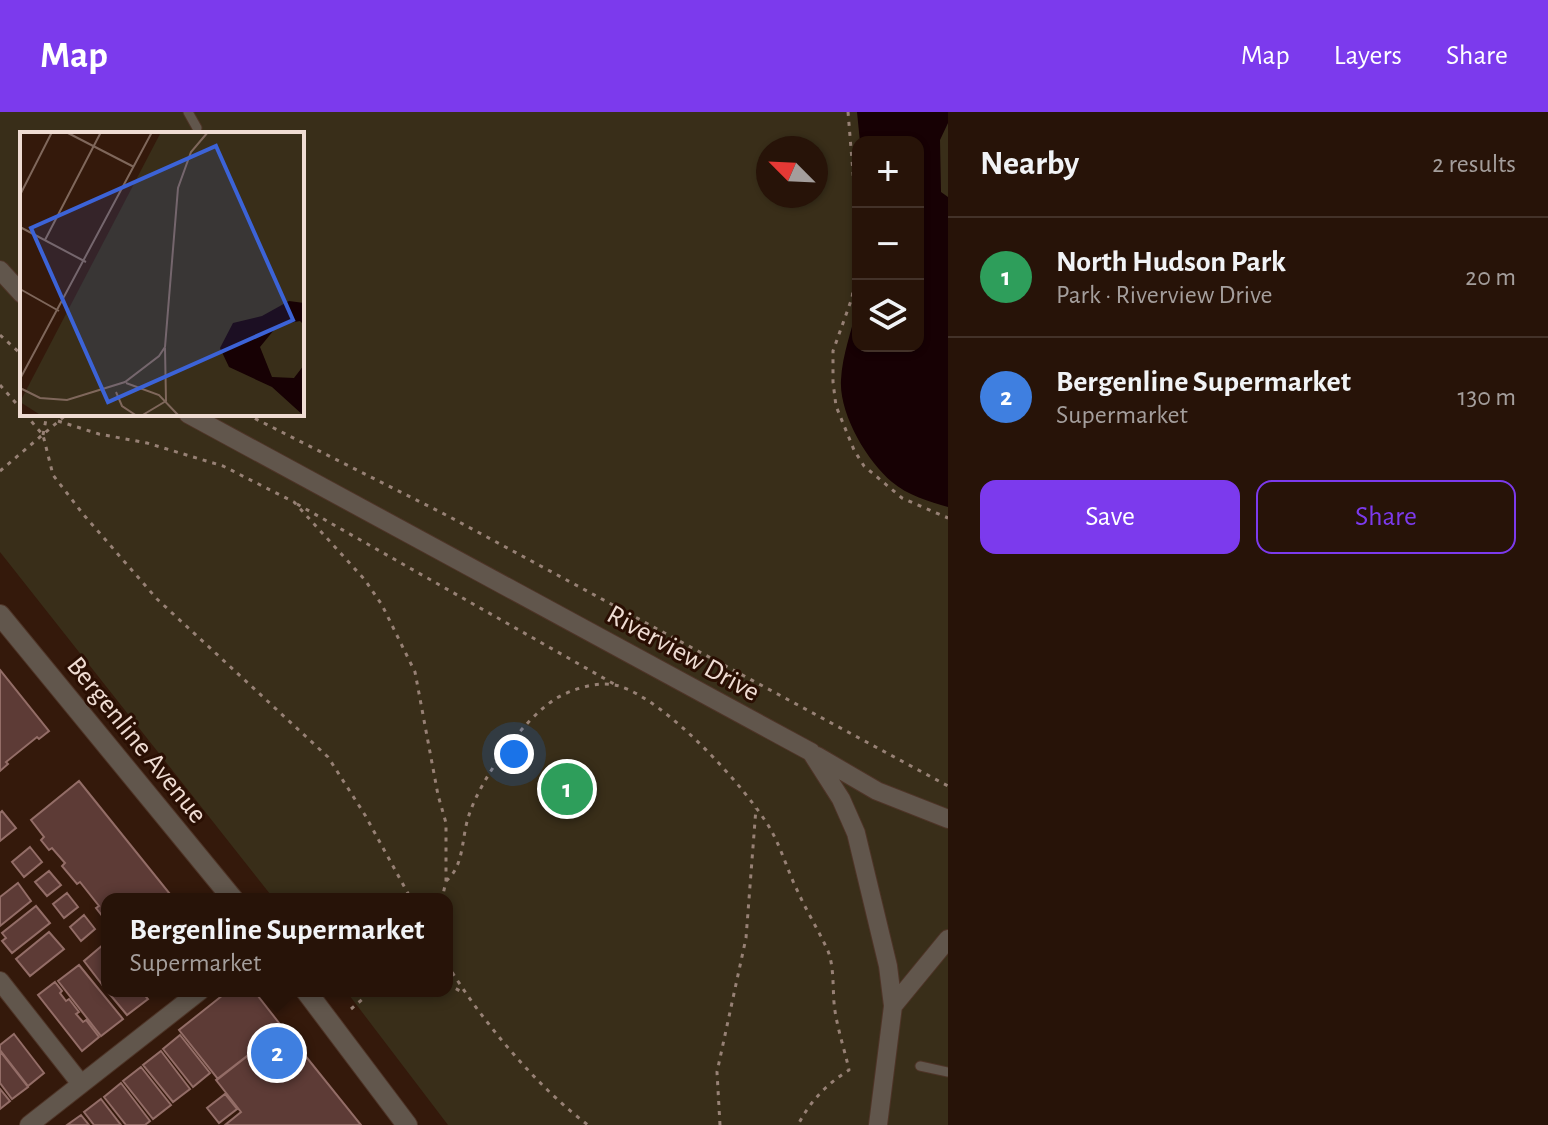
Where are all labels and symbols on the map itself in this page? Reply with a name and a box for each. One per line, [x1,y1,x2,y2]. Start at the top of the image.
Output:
inset map [20,132,304,416]
north arrow [756,136,828,208]
street label: Riverview Drive [602,600,764,707]
street label: Bergenline Avenue [61,652,212,829]
your location [494,734,534,774]
pin: 1 [541,759,593,819]
pin: 2 [251,1023,303,1083]

